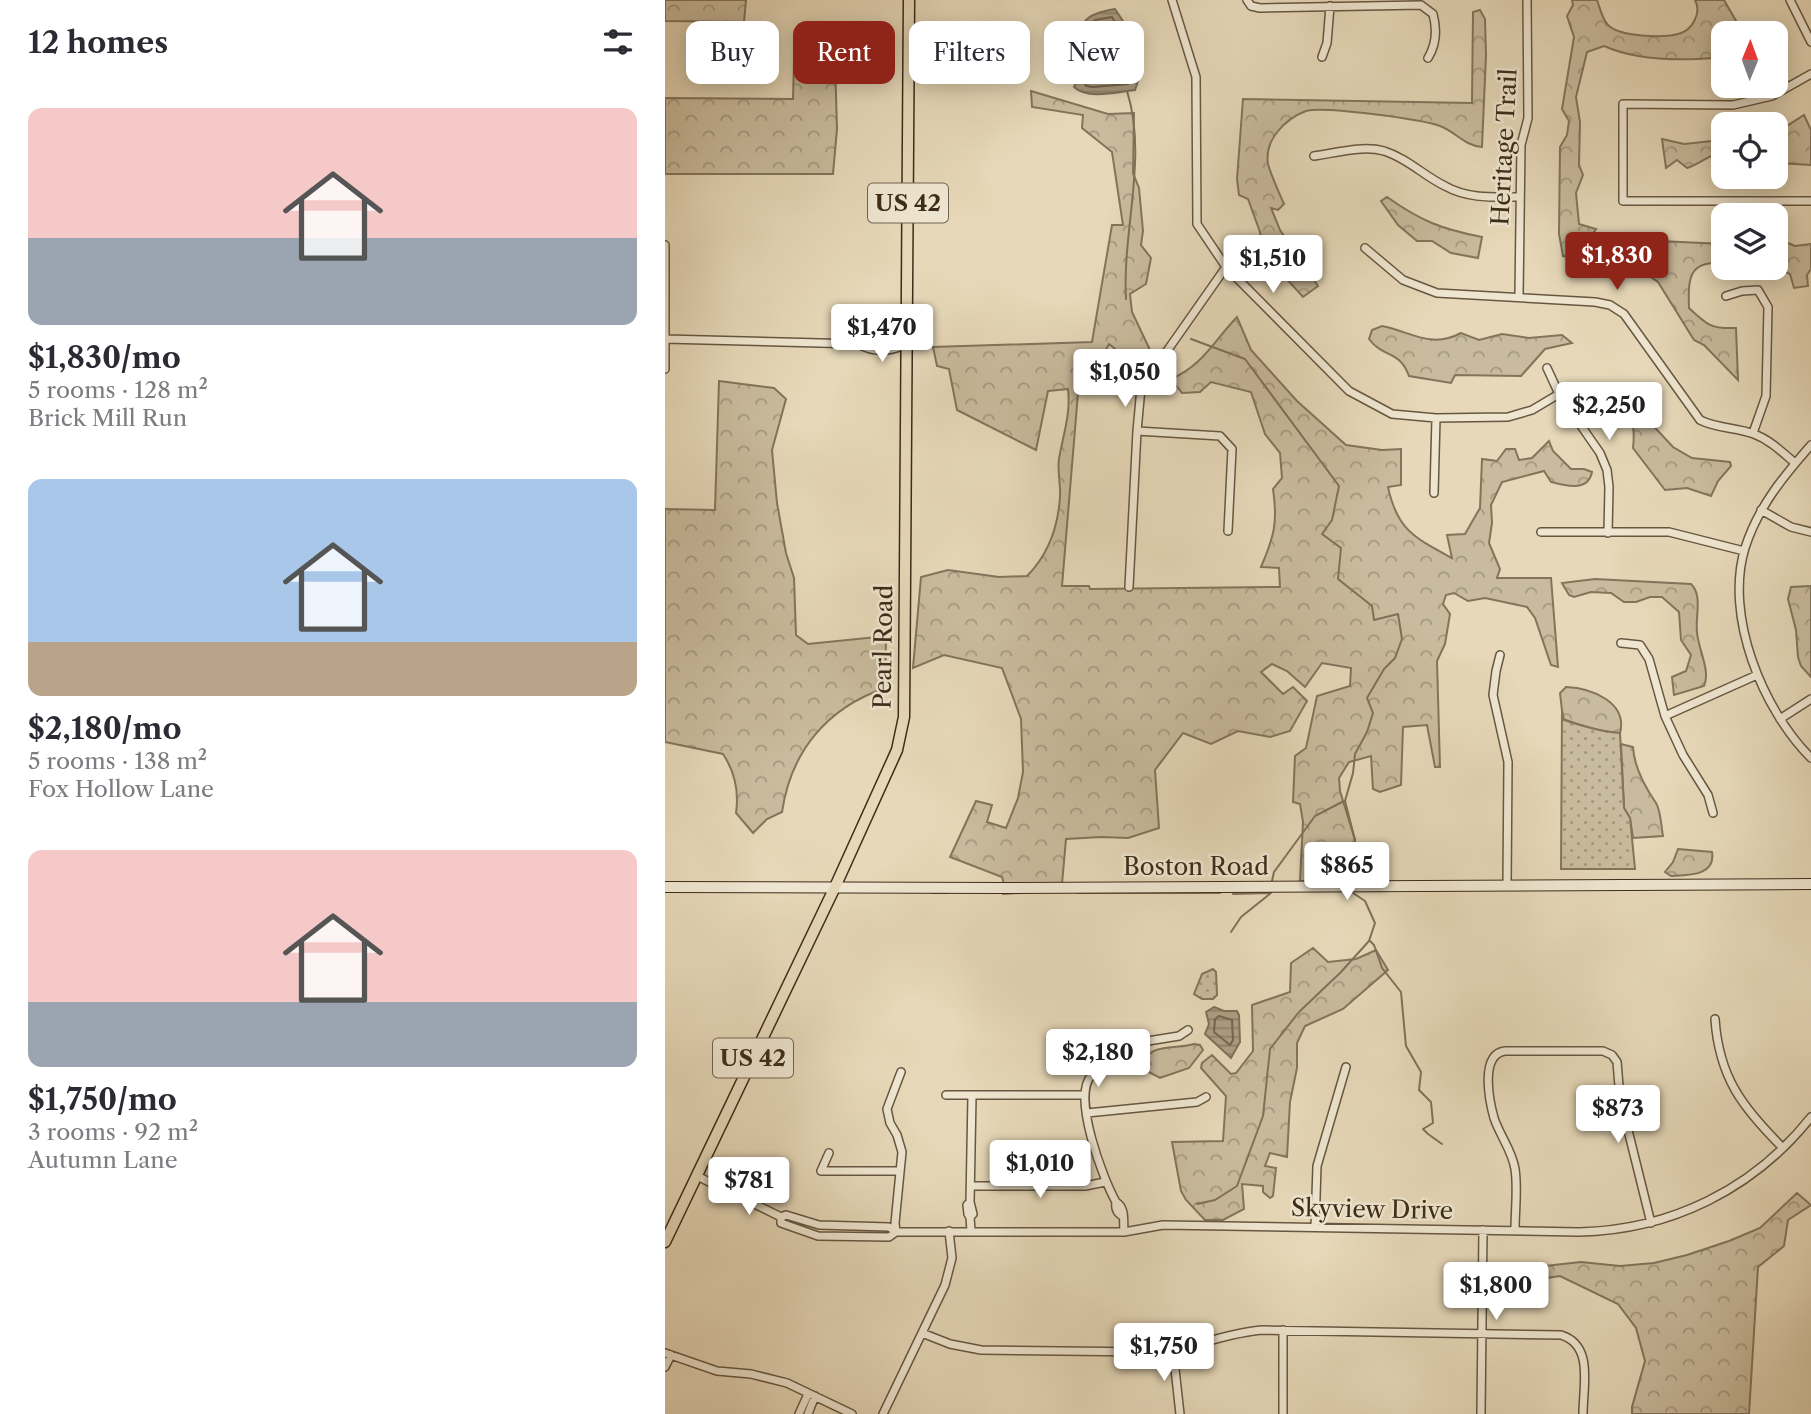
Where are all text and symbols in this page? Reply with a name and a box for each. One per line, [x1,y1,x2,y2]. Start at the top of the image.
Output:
chip: Buy [686,21,779,84]
chip: Rent [793,21,895,84]
chip: Filters [909,21,1030,84]
chip: New [1044,21,1144,84]
north arrow [1711,21,1789,98]
map controls [1711,21,1788,280]
icon: filters [599,23,637,61]
text: 12 homes [28,24,168,61]
street label: Heritage Trail [1485,68,1523,226]
button: locate [1711,112,1788,189]
icon: home [270,153,396,279]
road number: US 42 [868,184,948,222]
button: layers [1711,203,1788,280]
pin: $1,830 [1560,232,1674,292]
pin: $1,510 [1216,236,1330,295]
text: $1,830 [1581,241,1653,269]
text: $1,510 [1239,244,1307,272]
pin: $1,470 [825,304,939,364]
text: $1,470 [847,313,917,341]
text: $1,830/mo [28,339,181,376]
pin: $1,050 [1068,350,1182,409]
text: $1,050 [1089,358,1161,386]
text: 5 rooms · 128 m² [28,376,208,404]
pin: $2,250 [1552,382,1666,442]
text: $2,250 [1572,391,1646,419]
text: Brick Mill Run [28,404,187,432]
icon: home [270,524,396,650]
street label: Pearl Road [867,584,899,709]
text: $2,180/mo [28,710,182,747]
text: 5 rooms · 138 m² [28,747,207,775]
text: Fox Hollow Lane [28,775,214,803]
pin: $865 [1306,842,1388,902]
text: $865 [1320,851,1374,879]
street label: Boston Road [1123,852,1269,881]
icon: home [270,895,396,1021]
pin: $2,180 [1041,1030,1155,1089]
road number: US 42 [713,1038,793,1078]
text: $2,180 [1062,1038,1134,1066]
text: $1,750/mo [28,1081,177,1118]
pin: $873 [1577,1086,1659,1145]
text: $873 [1592,1094,1644,1122]
text: 3 rooms · 92 m² [28,1118,198,1146]
pin: $1,010 [983,1140,1097,1200]
text: Autumn Lane [28,1146,178,1174]
text: $1,010 [1006,1149,1074,1177]
pin: $781 [708,1158,790,1217]
text: $781 [724,1166,774,1194]
street label: Skyview Drive [1291,1193,1453,1225]
pin: $1,800 [1439,1262,1553,1322]
text: $1,800 [1460,1271,1532,1299]
pin: $1,750 [1107,1324,1221,1383]
text: $1,750 [1130,1332,1198,1360]

